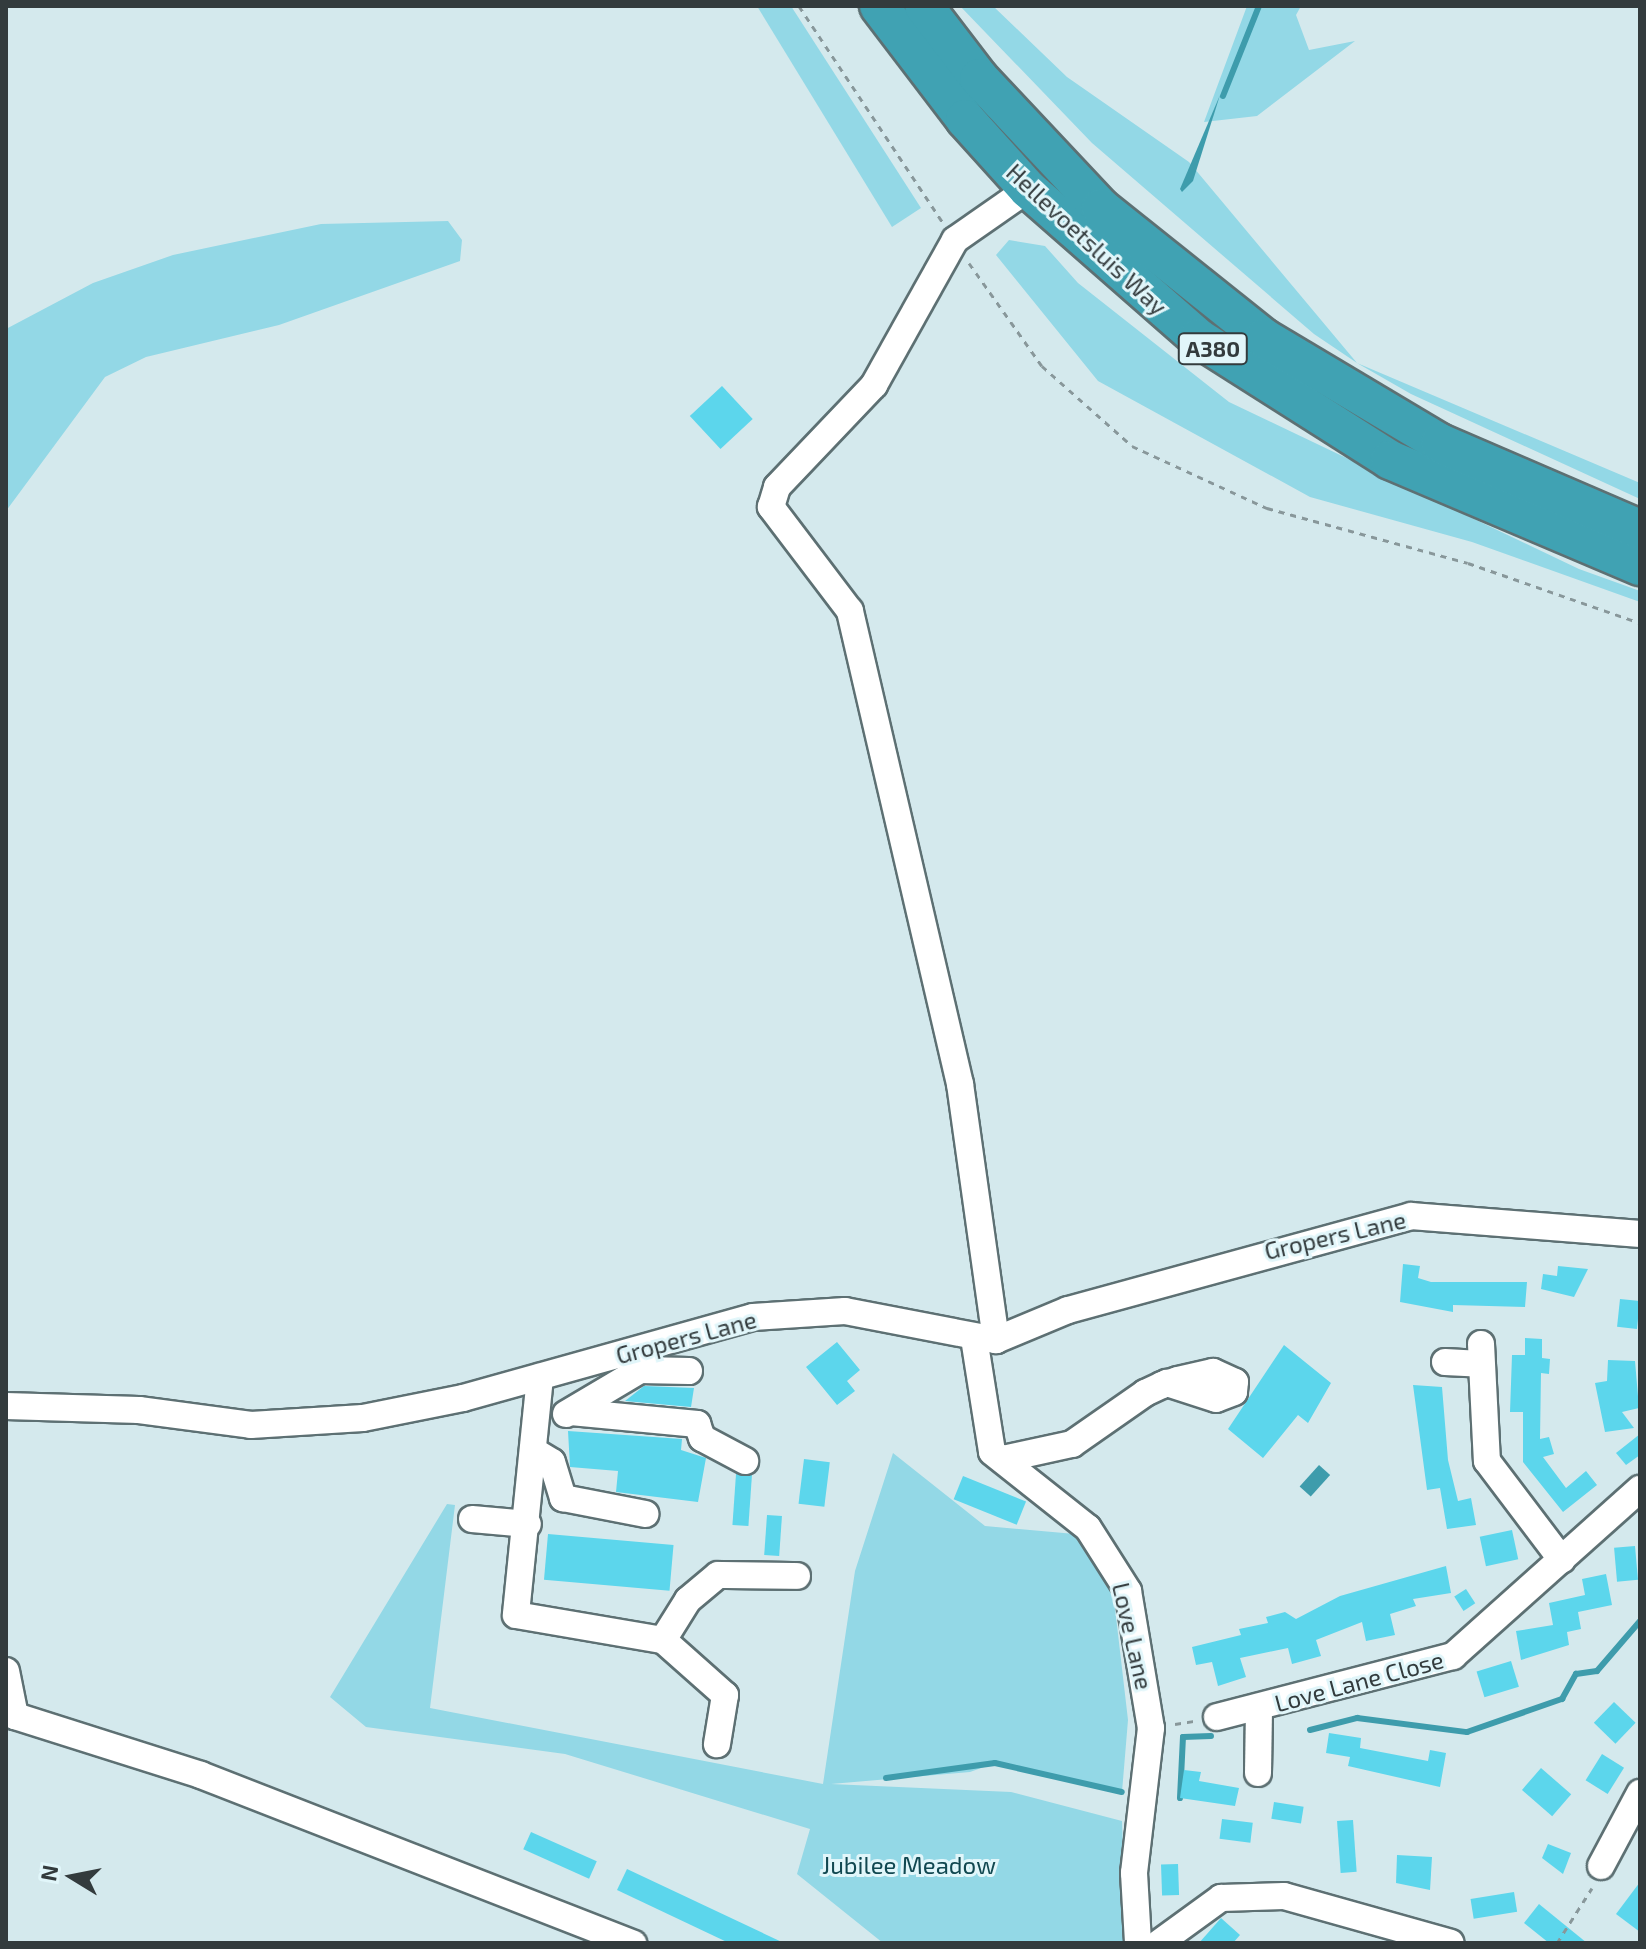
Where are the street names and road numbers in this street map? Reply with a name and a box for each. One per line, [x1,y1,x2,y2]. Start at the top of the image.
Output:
street label: Hellevoetsluis Way [1001,157,1173,321]
road number: A380 [1177,331,1249,367]
street label: Gropers Lane [1261,1205,1409,1265]
street label: Gropers Lane [613,1304,759,1370]
street label: Love Lane [1107,1580,1159,1692]
street label: Love Lane Close [1271,1645,1447,1717]

